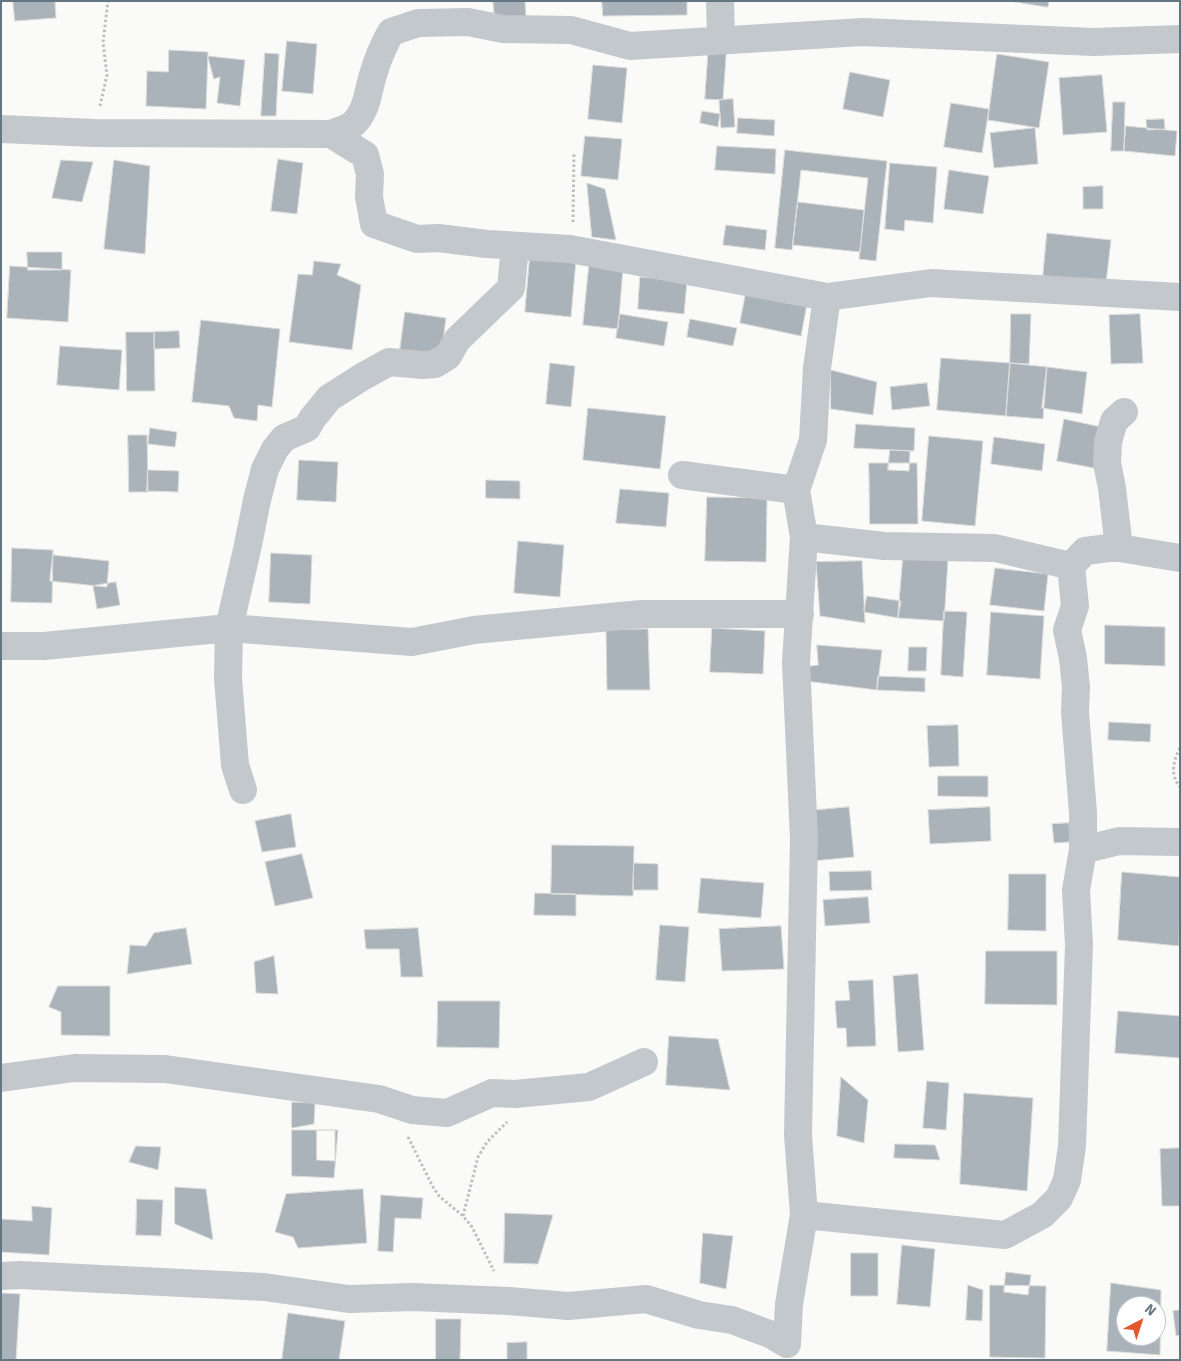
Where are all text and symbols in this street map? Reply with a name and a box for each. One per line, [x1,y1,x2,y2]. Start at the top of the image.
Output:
north arrow [1116,1296,1166,1346]
text: N [1141,1300,1160,1320]

